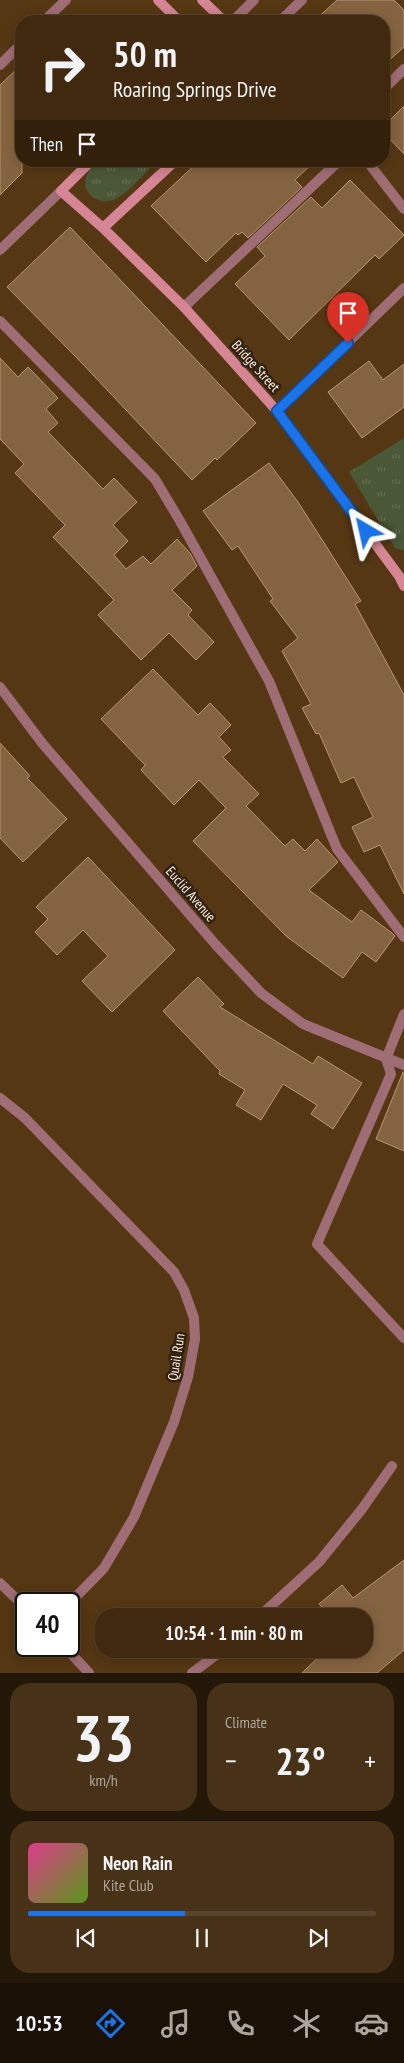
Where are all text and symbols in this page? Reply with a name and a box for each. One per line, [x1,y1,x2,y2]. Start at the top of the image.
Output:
text: 50 m [113,31,177,77]
icon: right [30,35,95,100]
text: Roaring Springs Drive [113,75,277,103]
icon: arrive [73,130,101,158]
text: Then [30,132,63,156]
pin [327,292,369,343]
icon: arrive [334,299,362,327]
street label: Bridge Street [228,336,284,396]
position arrow [339,504,391,556]
street label: Euclid Avenue [162,863,220,926]
street label: Quail Run [163,1332,189,1382]
speed limit sign: 40 [15,1592,80,1657]
text: 10:54 · 1 min · 80 m [165,1621,303,1645]
text: 33 [72,1695,135,1779]
text: Climate [225,1712,267,1732]
text: 23° [275,1736,326,1785]
text: − [225,1742,237,1779]
text: + [364,1742,376,1779]
text: km/h [89,1770,118,1790]
text: Neon Rain [103,1851,172,1875]
text: Kite Club [103,1875,154,1895]
icon: previous [72,1924,100,1952]
icon: pause [188,1924,216,1952]
icon: next [304,1924,332,1952]
icon: directions [93,2006,128,2041]
icon: music [158,2006,193,2041]
icon: phone [223,2006,258,2041]
icon: climate [289,2006,324,2041]
icon: car [354,2006,389,2041]
text: 10:53 [15,2009,63,2037]

